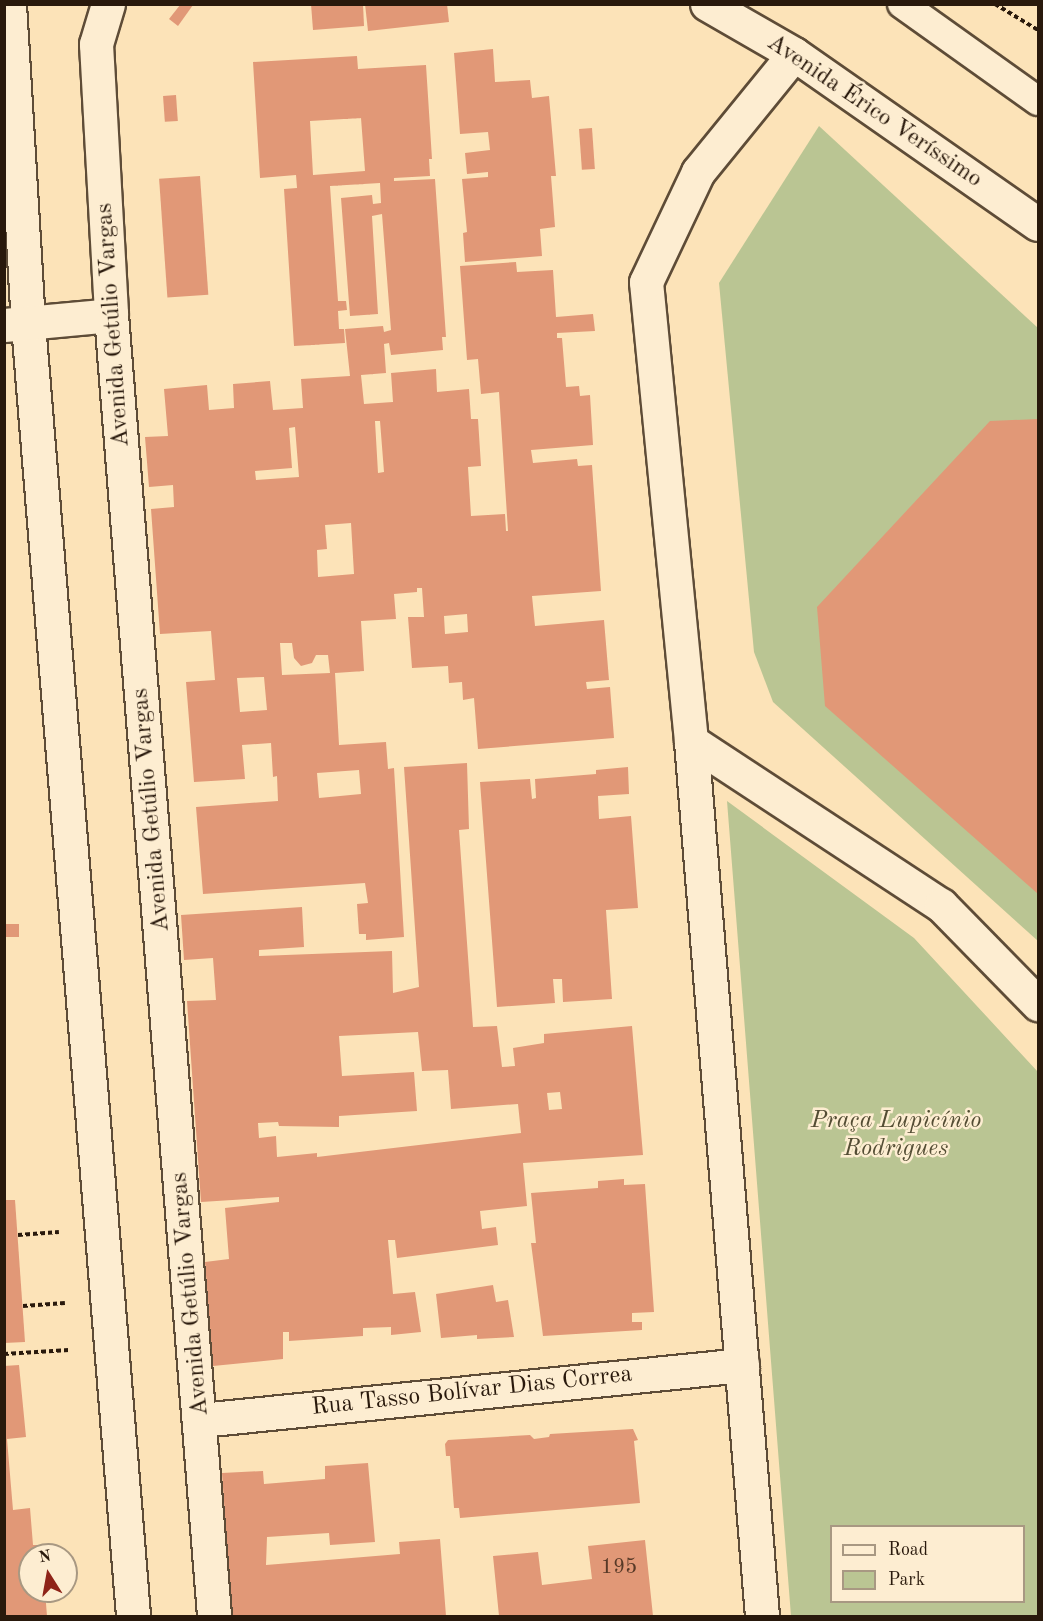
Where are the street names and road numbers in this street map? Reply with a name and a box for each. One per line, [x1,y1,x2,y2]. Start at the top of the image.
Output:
street label: Avenida Érico Veríssimo [761,29,987,195]
street label: Avenida Getúlio Vargas [91,202,137,448]
street label: Avenida Getúlio Vargas [127,687,177,933]
street label: Avenida Getúlio Vargas [166,1171,216,1417]
street label: Rua Tasso Bolívar Dias Correa [310,1361,634,1423]

